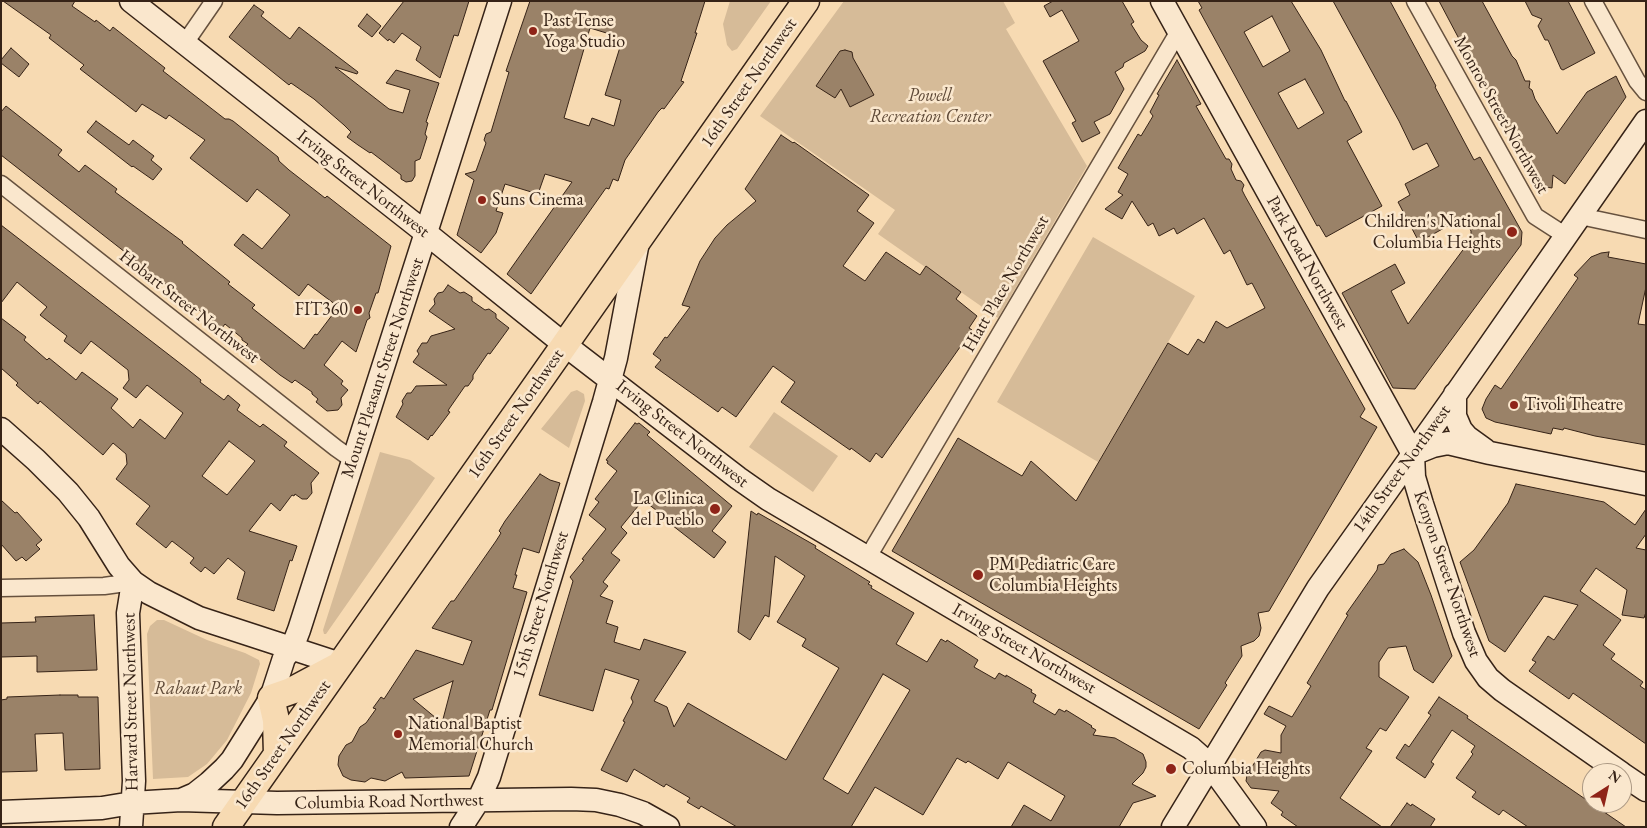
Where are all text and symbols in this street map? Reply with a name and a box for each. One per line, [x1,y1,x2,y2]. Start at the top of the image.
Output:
place label: Past Tense Yoga Studio [543,10,625,52]
street label: 16th Street Northwest [696,14,802,152]
marker: Past Tense Yoga Studio [527,25,539,37]
street label: Monroe Street Northwest [1449,32,1553,198]
park label: Powell Recreation Center [869,85,991,128]
street label: Irving Street Northwest [292,125,434,243]
place label: Suns Cinema [492,189,584,211]
street label: Park Road Northwest [1261,192,1353,334]
marker: Suns Cinema [476,194,488,206]
place label: Children's National Columbia Heights [1364,211,1501,253]
street label: Hiatt Place Northwest [958,212,1054,356]
marker: Children's National Columbia Heights [1505,225,1519,239]
street label: Hobart Street Northwest [115,246,263,368]
street label: Mount Pleasant Street Northwest [337,255,429,481]
place label: FIT360 [295,299,348,321]
marker: FIT360 [352,304,364,316]
street label: 16th Street Northwest [463,345,569,483]
street label: Irving Street Northwest [611,375,753,493]
place label: Tivoli Theatre [1524,394,1623,416]
marker: Tivoli Theatre [1508,399,1520,411]
street label: 14th Street Northwest [1348,401,1456,537]
place label: La Clinica del Pueblo [631,488,704,530]
street label: Kenyon Street Northwest [1408,488,1486,660]
marker: La Clinica del Pueblo [708,502,722,516]
street label: 15th Street Northwest [508,529,574,681]
place label: PM Pediatric Care Columbia Heights [989,554,1117,596]
marker: PM Pediatric Care Columbia Heights [971,568,985,582]
street label: Irving Street Northwest [948,599,1100,699]
street label: Harvard Street Northwest [119,613,143,791]
street label: 16th Street Northwest [230,676,336,814]
park label: Rabaut Park [154,678,242,700]
place label: National Baptist Memorial Church [408,713,533,756]
marker: National Baptist Memorial Church [392,728,404,740]
place label: Columbia Heights [1182,758,1310,780]
marker: Columbia Heights [1164,762,1178,776]
north arrow [1582,763,1632,813]
text: N [1605,766,1625,787]
street label: Columbia Road Northwest [294,790,484,814]

